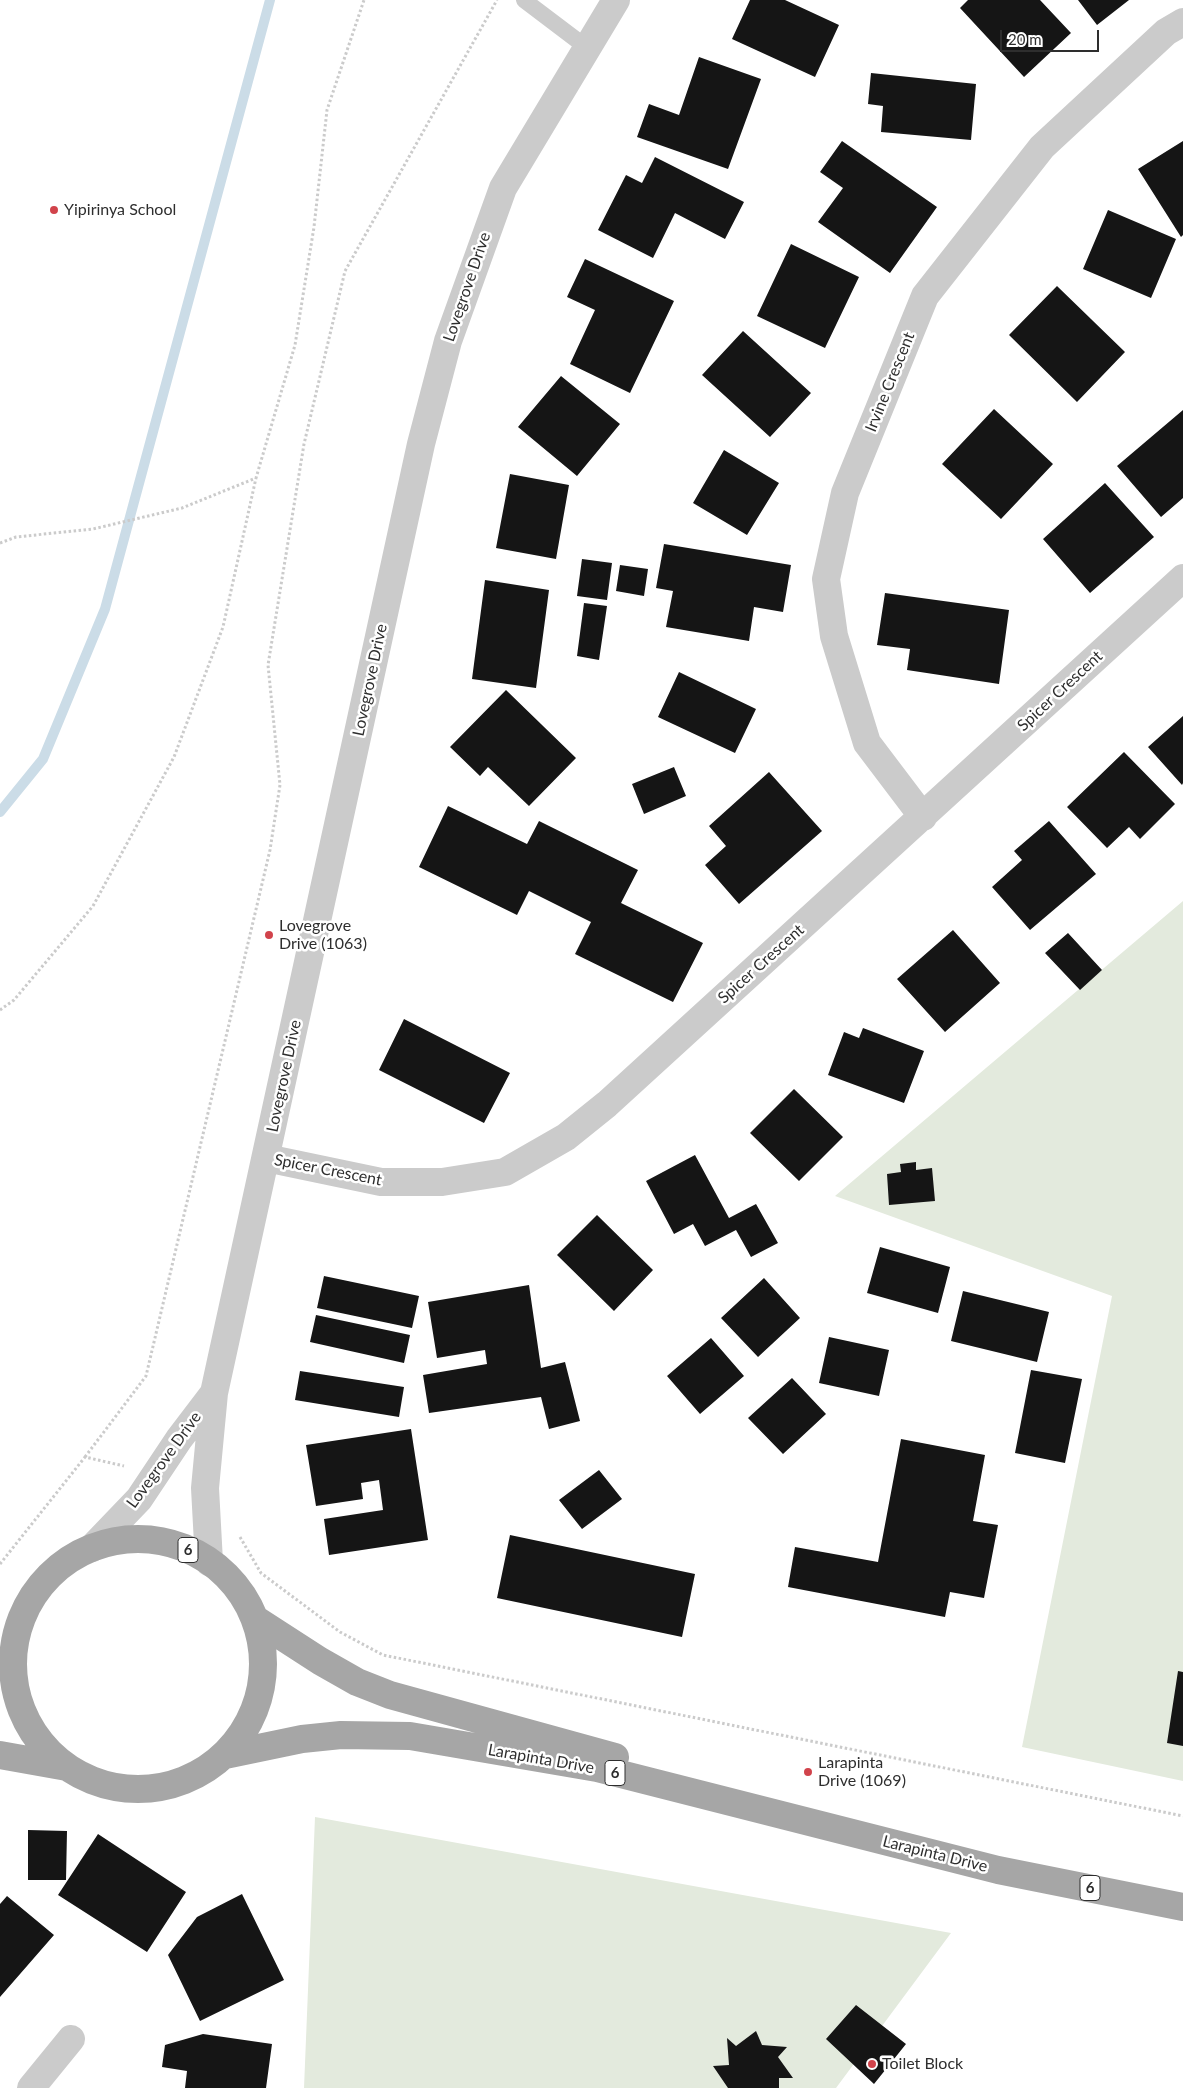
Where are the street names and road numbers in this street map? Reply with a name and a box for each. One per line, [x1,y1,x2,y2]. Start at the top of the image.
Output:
street label: Lovegrove Drive [439,230,495,344]
street label: Irvine Crescent [861,329,919,435]
street label: Lovegrove Drive [349,622,391,738]
street label: Spicer Crescent [1014,647,1106,735]
street label: Spicer Crescent [714,920,808,1008]
street label: Lovegrove Drive [263,1018,305,1134]
street label: Spicer Crescent [273,1150,383,1190]
street label: Lovegrove Drive [123,1408,205,1512]
road number: 6 [178,1538,198,1562]
street label: Larapinta Drive [486,1740,596,1778]
road number: 6 [605,1760,625,1786]
street label: Larapinta Drive [881,1832,989,1876]
road number: 6 [1080,1876,1100,1900]

